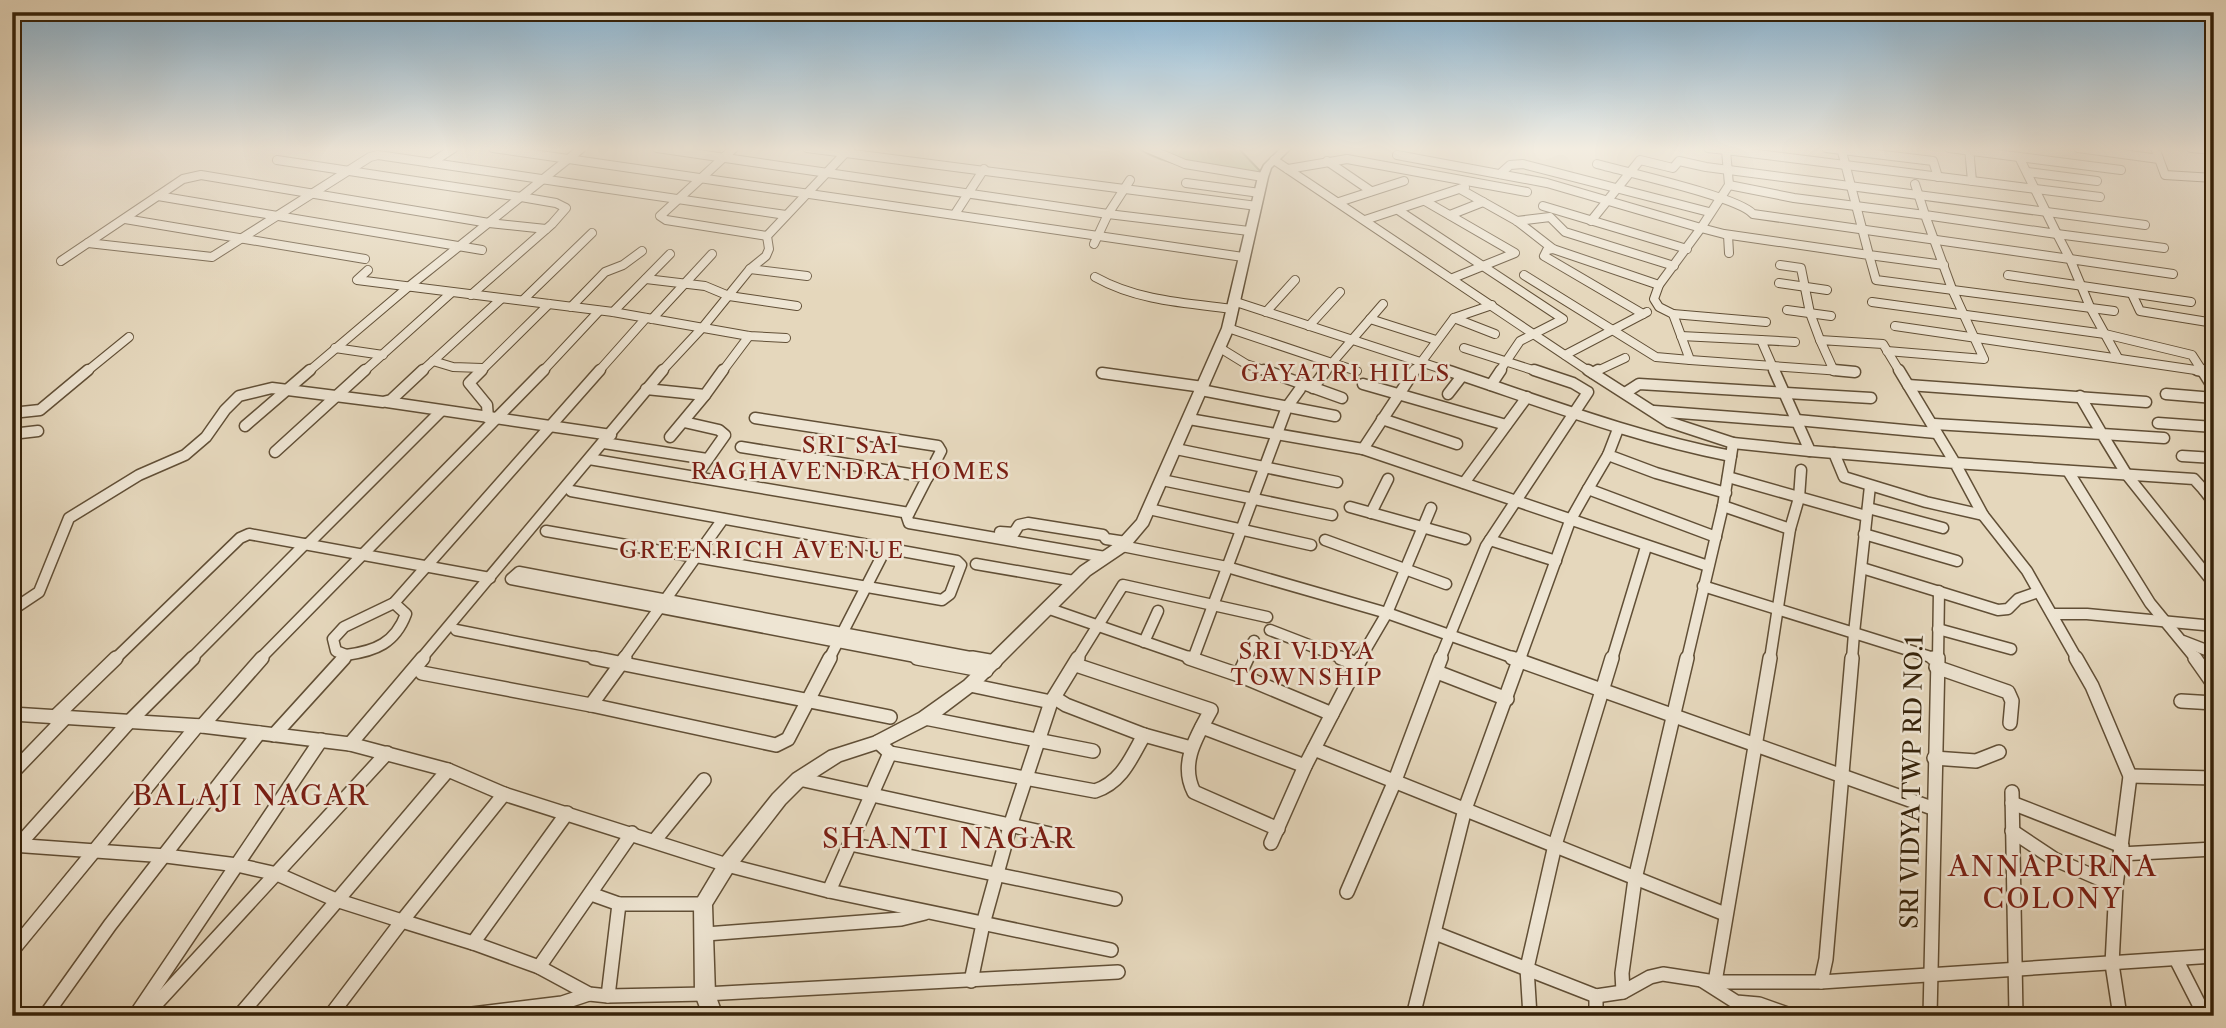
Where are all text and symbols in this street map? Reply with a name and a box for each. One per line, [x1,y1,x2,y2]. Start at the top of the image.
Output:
district label: GAYATRI HILLS [1241,359,1451,387]
district label: SRI SAI RAGHAVENDRA HOMES [691,431,1011,485]
district label: GREENRICH AVENUE [619,536,905,564]
street label: SRI VIDYA TWP RD NO.1 [1894,635,1929,929]
district label: SRI VIDYA TOWNSHIP [1230,637,1384,691]
district label: BALAJI NAGAR [133,778,369,812]
district label: SHANTI NAGAR [822,821,1076,855]
district label: ANNAPURNA COLONY [1947,849,2158,915]

